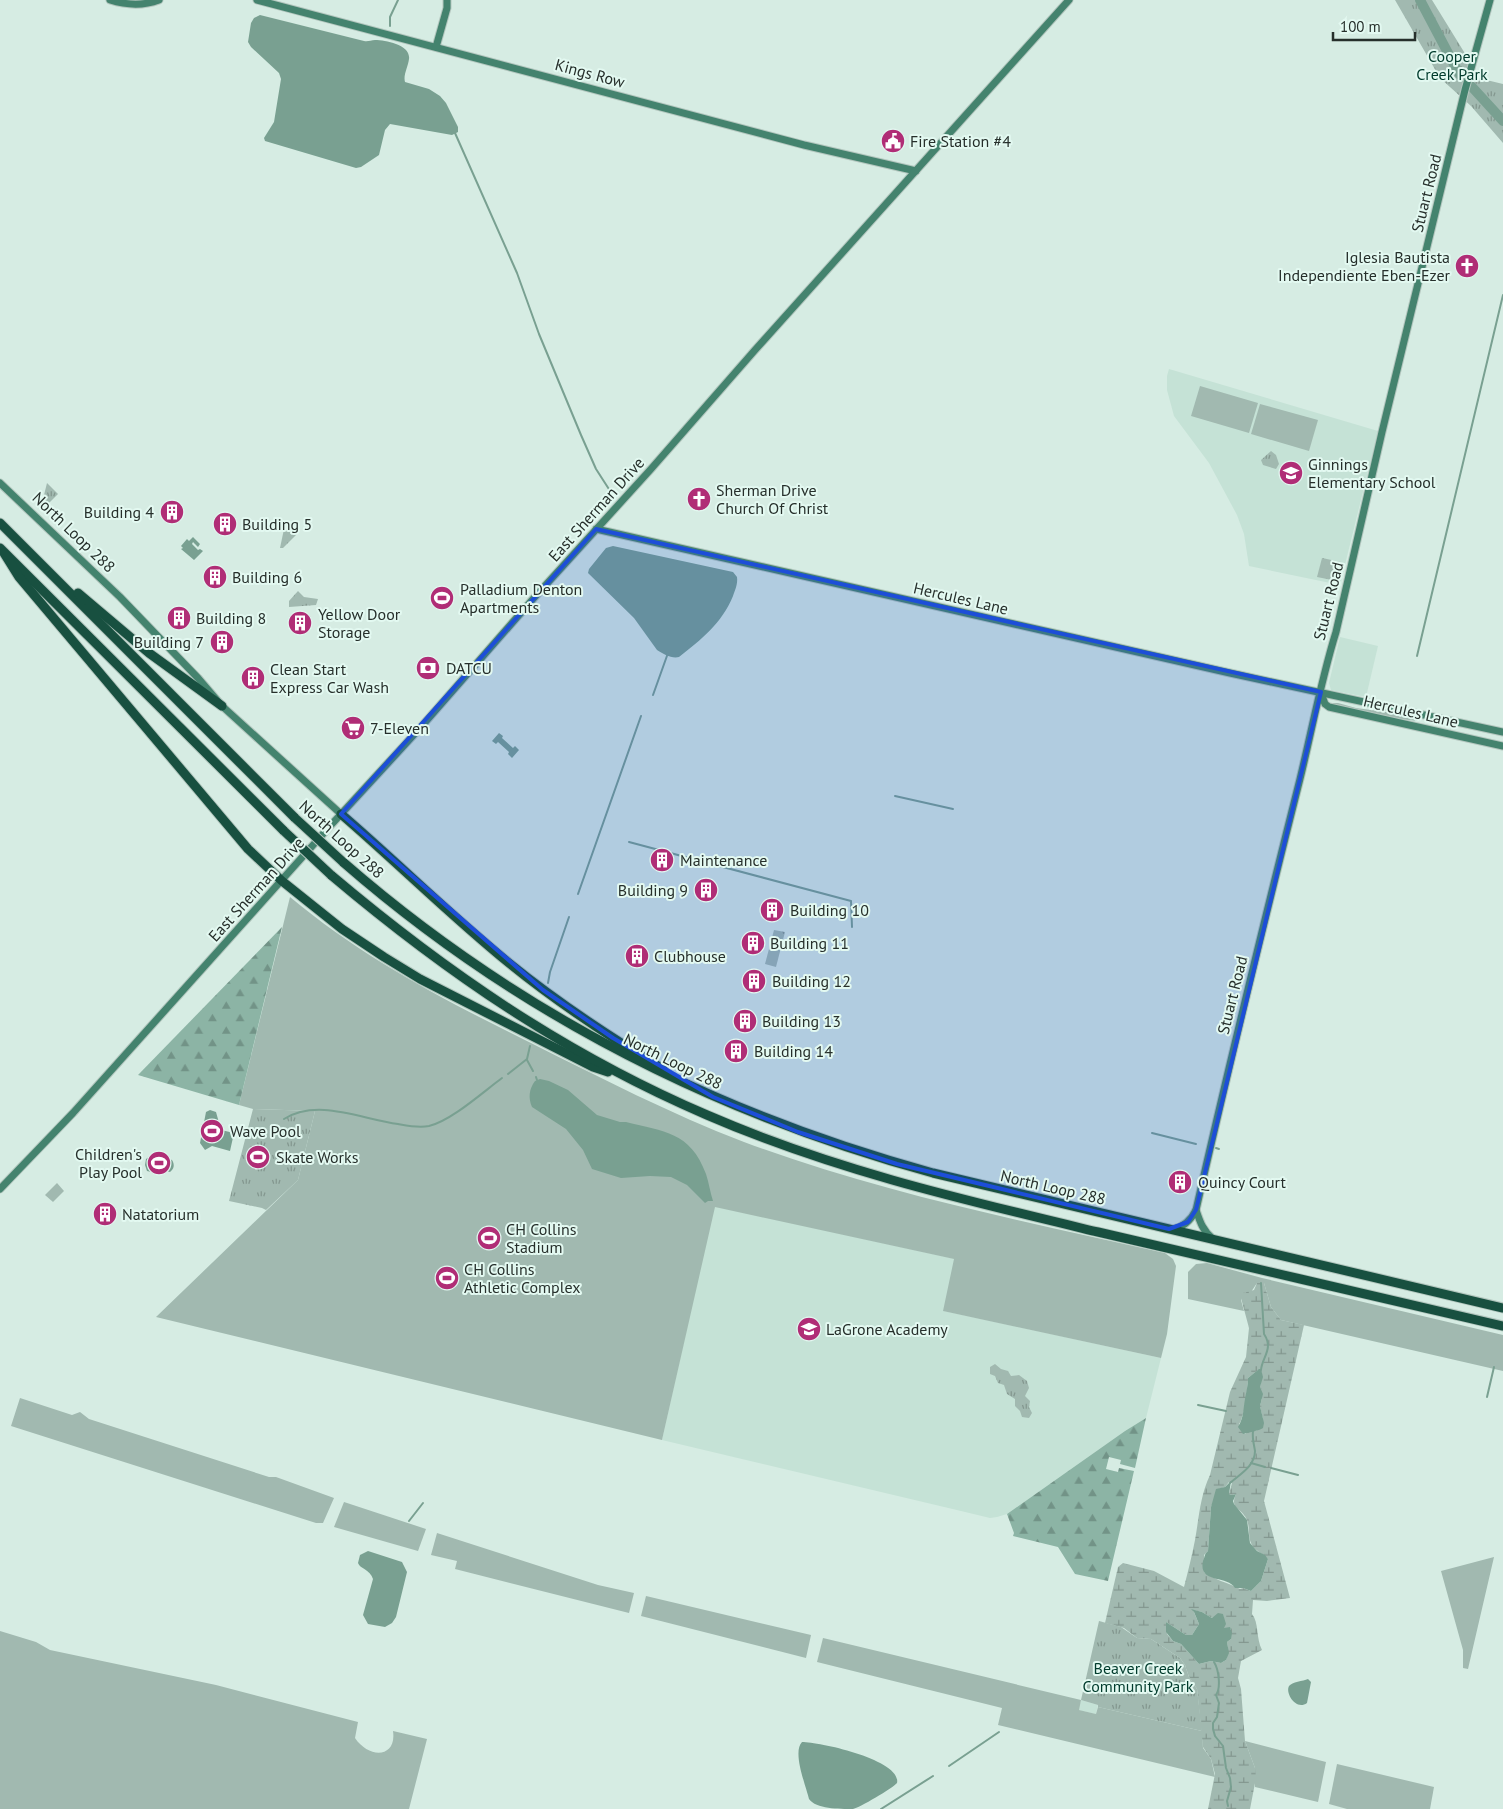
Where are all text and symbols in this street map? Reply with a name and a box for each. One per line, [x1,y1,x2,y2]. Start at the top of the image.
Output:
scale bar [1333,10,1416,42]
text: 100 m [1340,17,1381,36]
park label: Cooper Creek Park [1416,46,1488,84]
street label: Kings Row [553,54,627,92]
public building icon: Fire Station #4 [880,128,906,154]
place label: Fire Station #4 [910,131,1011,151]
street label: Stuart Road [1407,152,1445,234]
place label: Iglesia Bautista Independiente Eben-Ezer [1278,247,1451,285]
church icon: Iglesia Bautista Independiente Eben-Ezer [1454,253,1480,279]
street label: East Sherman Drive [544,453,648,565]
place label: Ginnings Elementary School [1308,454,1436,492]
school or university icon: Ginnings Elementary School [1278,460,1304,486]
place label: Sherman Drive Church Of Christ [716,480,829,518]
church icon: Sherman Drive Church Of Christ [686,486,712,512]
street label: North Loop 288 [28,488,120,576]
building icon: Building 4 [159,499,185,525]
place label: Building 4 [84,502,154,522]
building icon: Building 5 [212,511,238,537]
place label: Building 5 [242,514,312,534]
street label: Stuart Road [1309,560,1347,642]
building icon: Building 6 [202,564,228,590]
place label: Building 6 [232,567,302,587]
street label: Hercules Lane [912,577,1010,619]
place label: Palladium Denton Apartments [460,579,582,617]
sports icon: Palladium Denton Apartments [429,585,455,611]
place label: Yellow Door Storage [318,604,401,642]
building icon: Building 8 [166,605,192,631]
place label: Building 8 [196,608,266,628]
building icon: Yellow Door Storage [287,610,313,636]
building icon: Building 7 [209,629,235,655]
place label: Building 7 [134,632,204,652]
bank icon: DATCU [415,655,441,681]
place label: DATCU [446,658,492,678]
place label: Clean Start Express Car Wash [270,659,389,697]
building icon: Clean Start Express Car Wash [240,665,266,691]
street label: Hercules Lane [1362,690,1460,732]
supermarket icon: 7-Eleven [340,715,366,741]
place label: 7-Eleven [370,718,429,738]
street label: North Loop 288 [295,796,389,882]
street label: East Sherman Drive [204,833,308,945]
building icon: Maintenance [649,847,675,873]
place label: Maintenance [680,850,767,870]
building icon: Building 9 [693,877,719,903]
place label: Building 9 [618,880,688,900]
building icon: Building 10 [759,897,785,923]
place label: Building 10 [790,900,869,920]
building icon: Building 11 [740,930,766,956]
place label: Building 11 [770,933,849,953]
building icon: Clubhouse [624,943,650,969]
place label: Clubhouse [654,946,726,966]
street label: Stuart Road [1213,954,1251,1036]
building icon: Building 12 [741,968,767,994]
place label: Building 12 [772,971,851,991]
building icon: Building 13 [732,1008,758,1034]
place label: Building 13 [762,1011,841,1031]
street label: North Loop 288 [620,1028,726,1094]
building icon: Building 14 [723,1038,749,1064]
place label: Building 14 [754,1041,833,1061]
sports icon: Wave Pool [199,1118,225,1144]
place label: Wave Pool [230,1121,301,1141]
place label: Children's Play Pool [75,1144,142,1182]
sports icon: Skate Works [245,1144,271,1170]
place label: Skate Works [276,1147,359,1167]
sports icon: Children's Play Pool [146,1150,172,1176]
street label: North Loop 288 [998,1165,1108,1209]
building icon: Quincy Court [1167,1169,1193,1195]
place label: Quincy Court [1198,1172,1286,1192]
building icon: Natatorium [92,1201,118,1227]
place label: Natatorium [122,1204,199,1224]
place label: CH Collins Stadium [506,1219,577,1257]
sports icon: CH Collins Stadium [476,1225,502,1251]
place label: CH Collins Athletic Complex [464,1259,580,1297]
sports icon: CH Collins Athletic Complex [434,1265,460,1291]
school or university icon: LaGrone Academy [796,1316,822,1342]
place label: LaGrone Academy [826,1319,948,1339]
park label: Beaver Creek Community Park [1083,1658,1194,1696]

